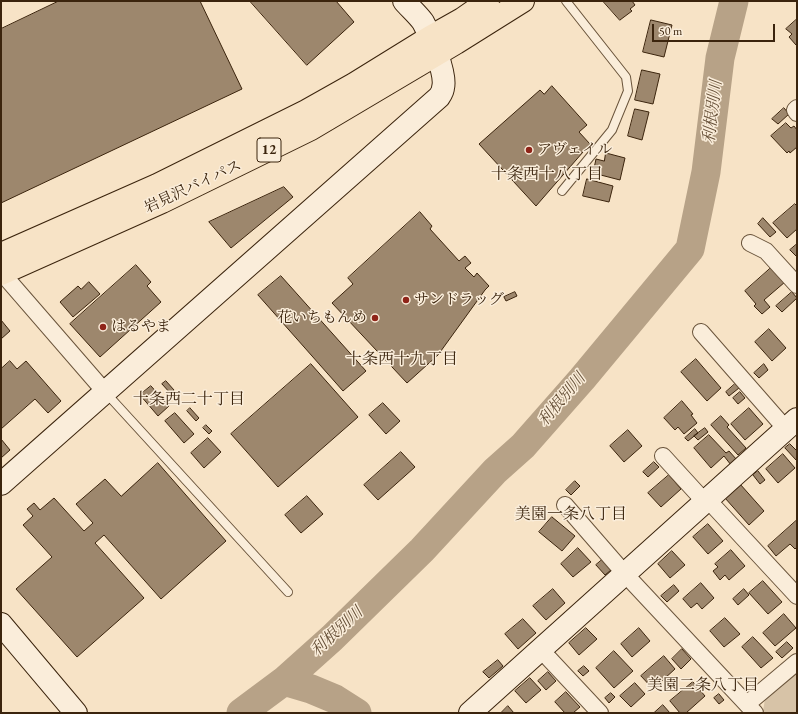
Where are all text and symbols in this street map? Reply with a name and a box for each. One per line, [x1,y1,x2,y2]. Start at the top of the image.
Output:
scale bar [654,16,777,42]
text: 50 m [659,23,682,39]
water label: 利根別川 [700,79,726,145]
road number: 12 [257,138,281,162]
place label: アヴェイル [537,141,612,159]
marker: アヴェイル [524,145,534,155]
street label: 岩見沢バイパス [142,157,244,217]
district label: 十条西十八丁目 [491,165,603,185]
place label: サンドラッグ [414,291,504,309]
marker: サンドラッグ [401,295,411,305]
place label: 花いちもんめ [277,309,367,327]
marker: 花いちもんめ [370,313,380,323]
place label: はるやま [111,318,171,336]
marker: はるやま [98,322,108,332]
district label: 十条西十九丁目 [346,350,458,370]
water label: 利根別川 [534,369,590,431]
district label: 十条西二十丁目 [133,390,245,410]
district label: 美園一条八丁目 [515,505,627,525]
water label: 利根別川 [307,603,367,661]
district label: 美園二条八丁目 [647,676,759,696]

